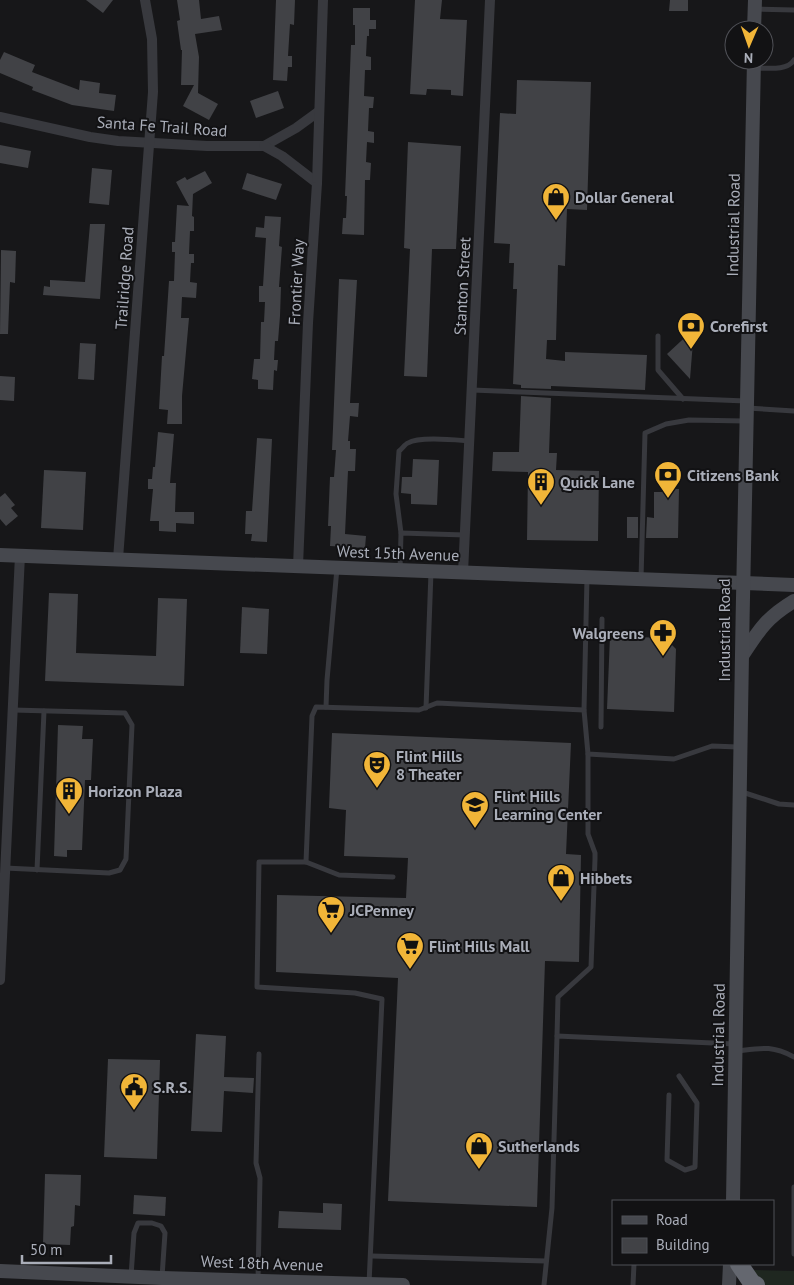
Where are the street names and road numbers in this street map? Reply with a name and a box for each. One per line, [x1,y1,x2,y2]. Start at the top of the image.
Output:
street label: Santa Fe Trail Road [96,111,228,141]
street label: Industrial Road [722,173,744,277]
street label: Trailridge Road [110,226,138,330]
street label: Stanton Street [449,236,475,336]
street label: Frontier Way [284,238,308,326]
street label: West 15th Avenue [336,541,460,565]
street label: Industrial Road [714,578,734,682]
street label: Industrial Road [707,983,729,1087]
street label: West 18th Avenue [200,1251,324,1275]

